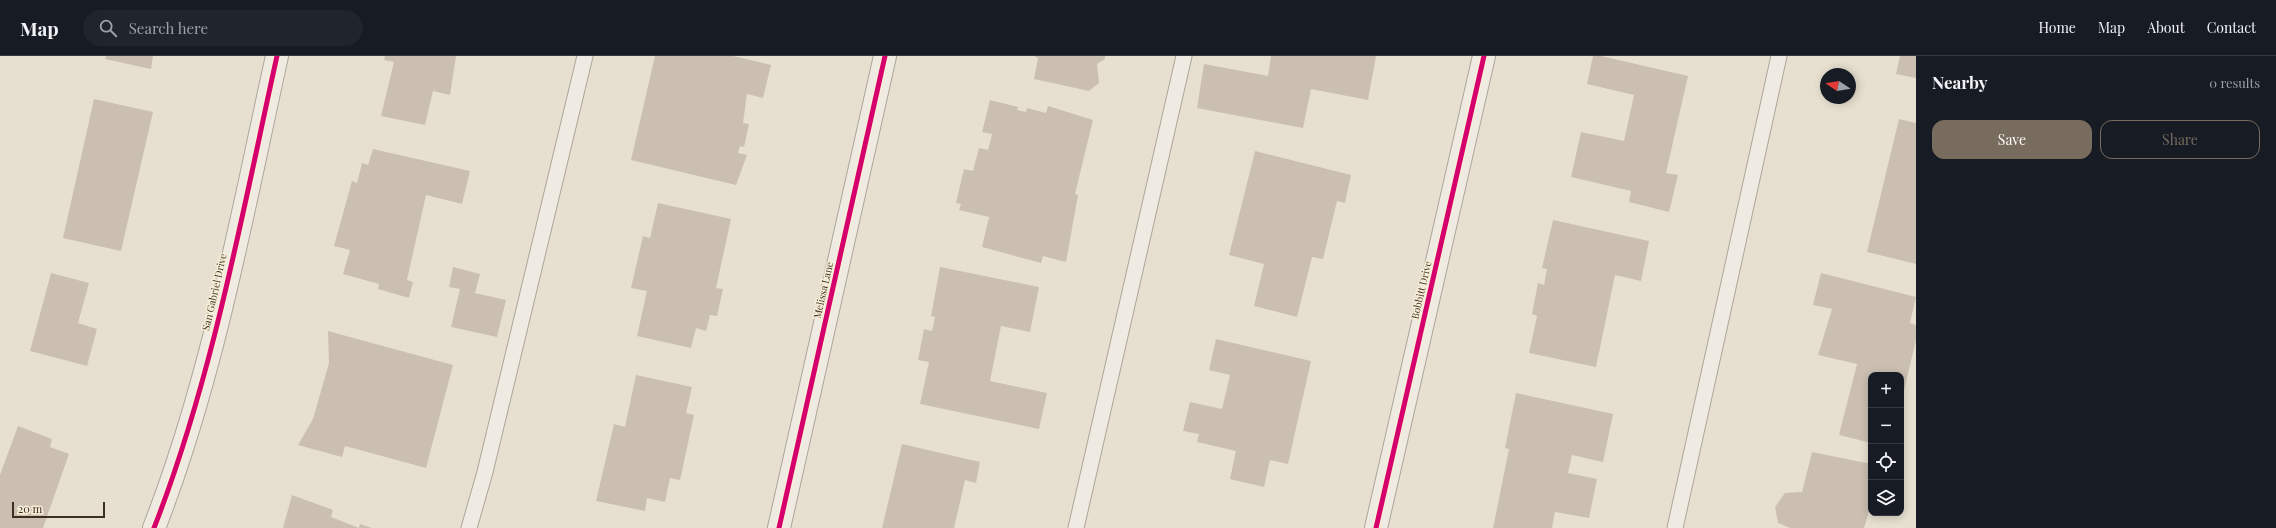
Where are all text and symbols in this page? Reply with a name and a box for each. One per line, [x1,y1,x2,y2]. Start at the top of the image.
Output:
search box [83,10,363,46]
text: Map [20,15,59,41]
icon: search [97,17,119,39]
text: Search here [129,18,208,38]
text: Home [2038,18,2076,37]
text: Map [2098,18,2125,37]
text: About [2147,18,2185,37]
text: Contact [2207,18,2256,37]
north arrow [1820,68,1856,104]
text: Nearby [1932,71,1987,93]
text: 0 results [2209,74,2260,91]
button: Save [1932,120,2092,159]
button: Share [2100,120,2260,159]
street label: San Gabriel Drive [198,252,230,332]
street label: Bobbitt Drive [1408,259,1434,321]
street label: Melissa Lane [810,260,836,320]
map controls [1868,372,1904,516]
button: + [1868,372,1904,408]
button: − [1868,408,1904,444]
button: locate [1868,444,1904,480]
button: layers [1868,480,1904,516]
scale bar [12,500,105,519]
text: 20 m [18,501,42,516]

